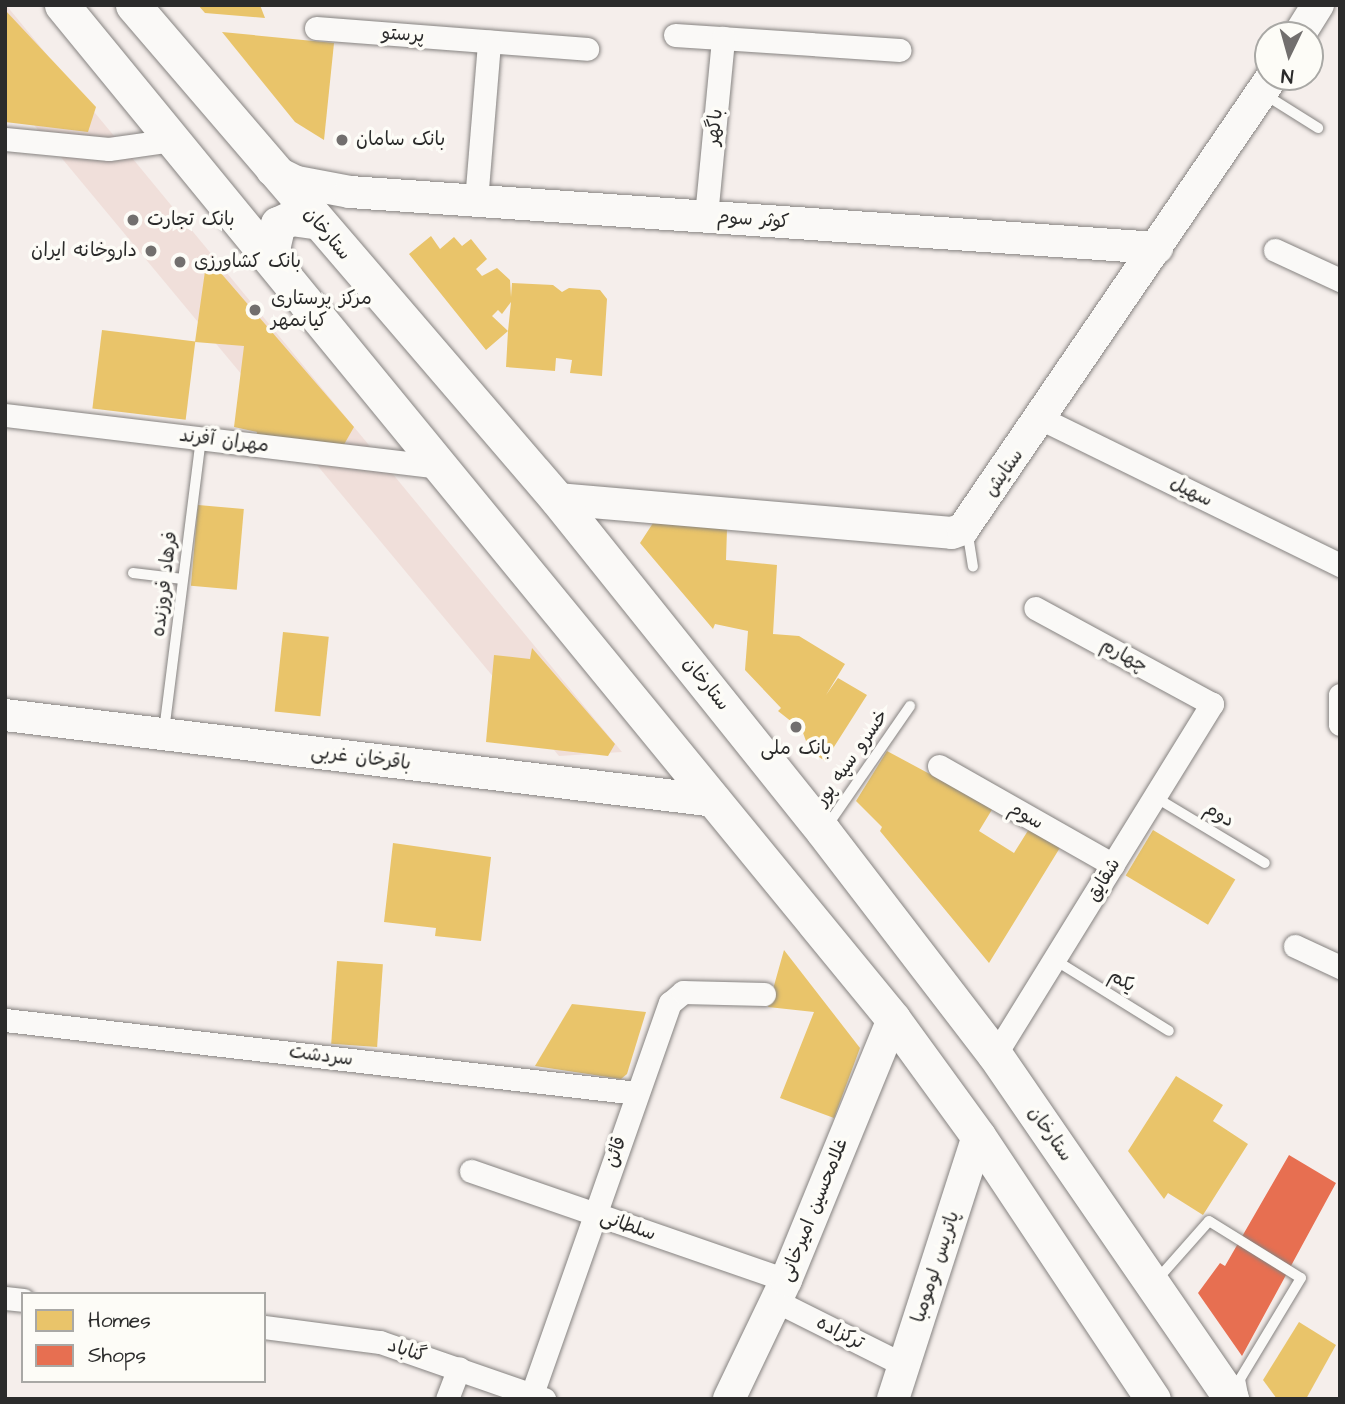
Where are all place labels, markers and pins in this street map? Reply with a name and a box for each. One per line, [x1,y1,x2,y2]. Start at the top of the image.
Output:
place label: بانک سامان [356,129,445,151]
marker: بانک سامان [334,132,350,148]
place label: بانک تجارت [147,209,235,231]
marker: بانک تجارت [125,212,141,228]
place label: داروخانه ایران [31,240,137,262]
marker: داروخانه ایران [143,243,159,259]
place label: بانک کشاورزی [194,251,301,273]
marker: بانک کشاورزی [172,254,188,270]
place label: مرکز پرستاری کیانمهر [271,288,372,332]
marker: مرکز پرستاری کیانمهر [245,300,265,320]
marker: بانک ملی [788,719,804,735]
place label: بانک ملی [761,738,831,760]

